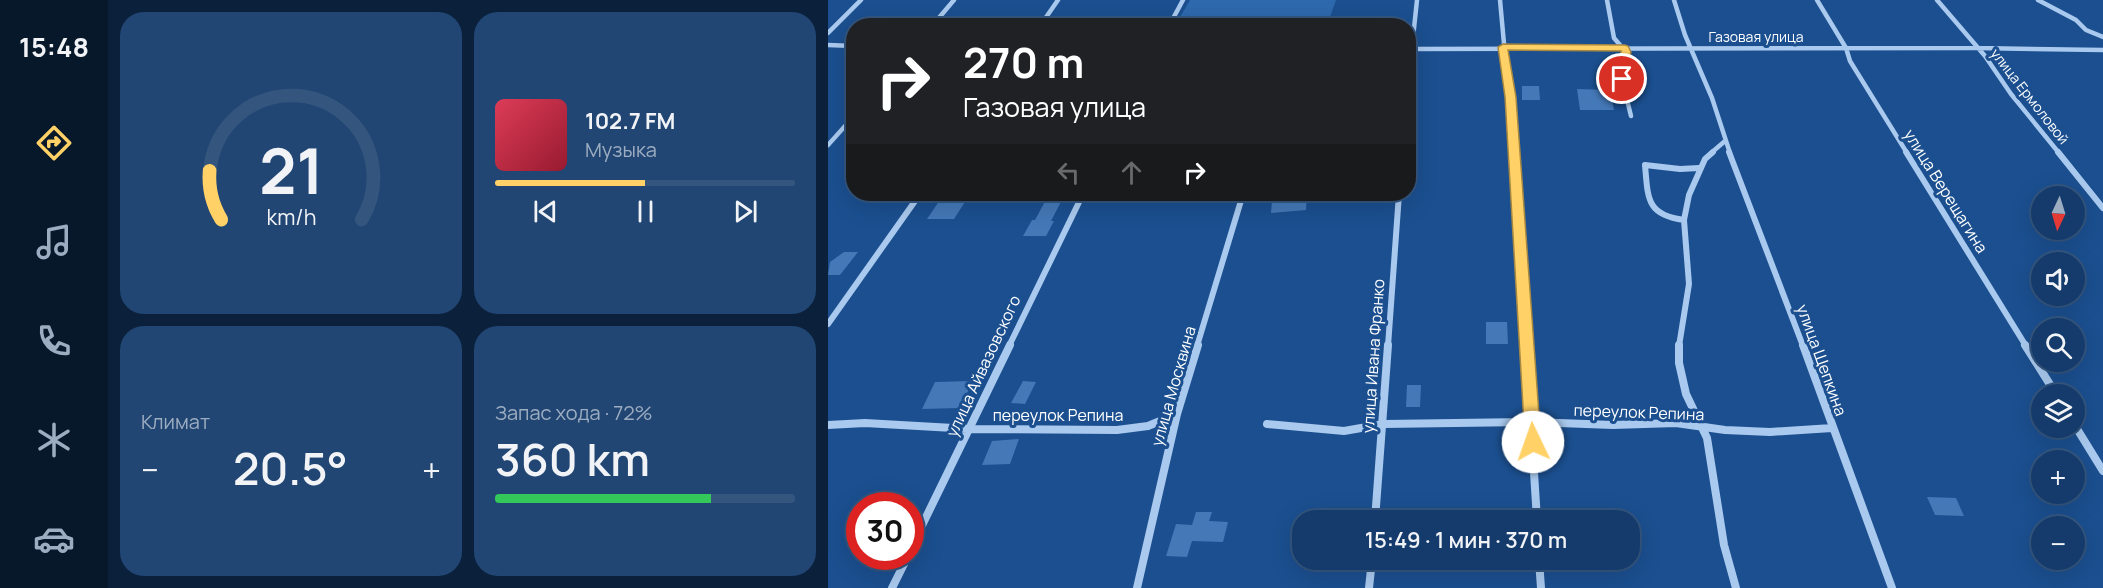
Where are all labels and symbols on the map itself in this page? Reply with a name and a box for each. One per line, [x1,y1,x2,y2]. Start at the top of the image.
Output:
street label: Газовая улица [1709,27,1803,46]
street label: улица Ермоловой [1987,44,2073,148]
pin [1596,53,1647,104]
street label: улица Верещагина [1899,125,1993,257]
north arrow [2031,186,2085,240]
street label: улица Ивана Франко [1357,278,1389,434]
street label: улица Айвазовского [940,292,1026,440]
street label: улица Щепкина [1792,301,1852,419]
street label: улица Москвина [1145,323,1201,449]
street label: переулок Репина [1573,399,1705,425]
street label: переулок Репина [993,404,1123,426]
position arrow [1501,410,1565,474]
speed limit sign: 30 [846,492,924,570]

